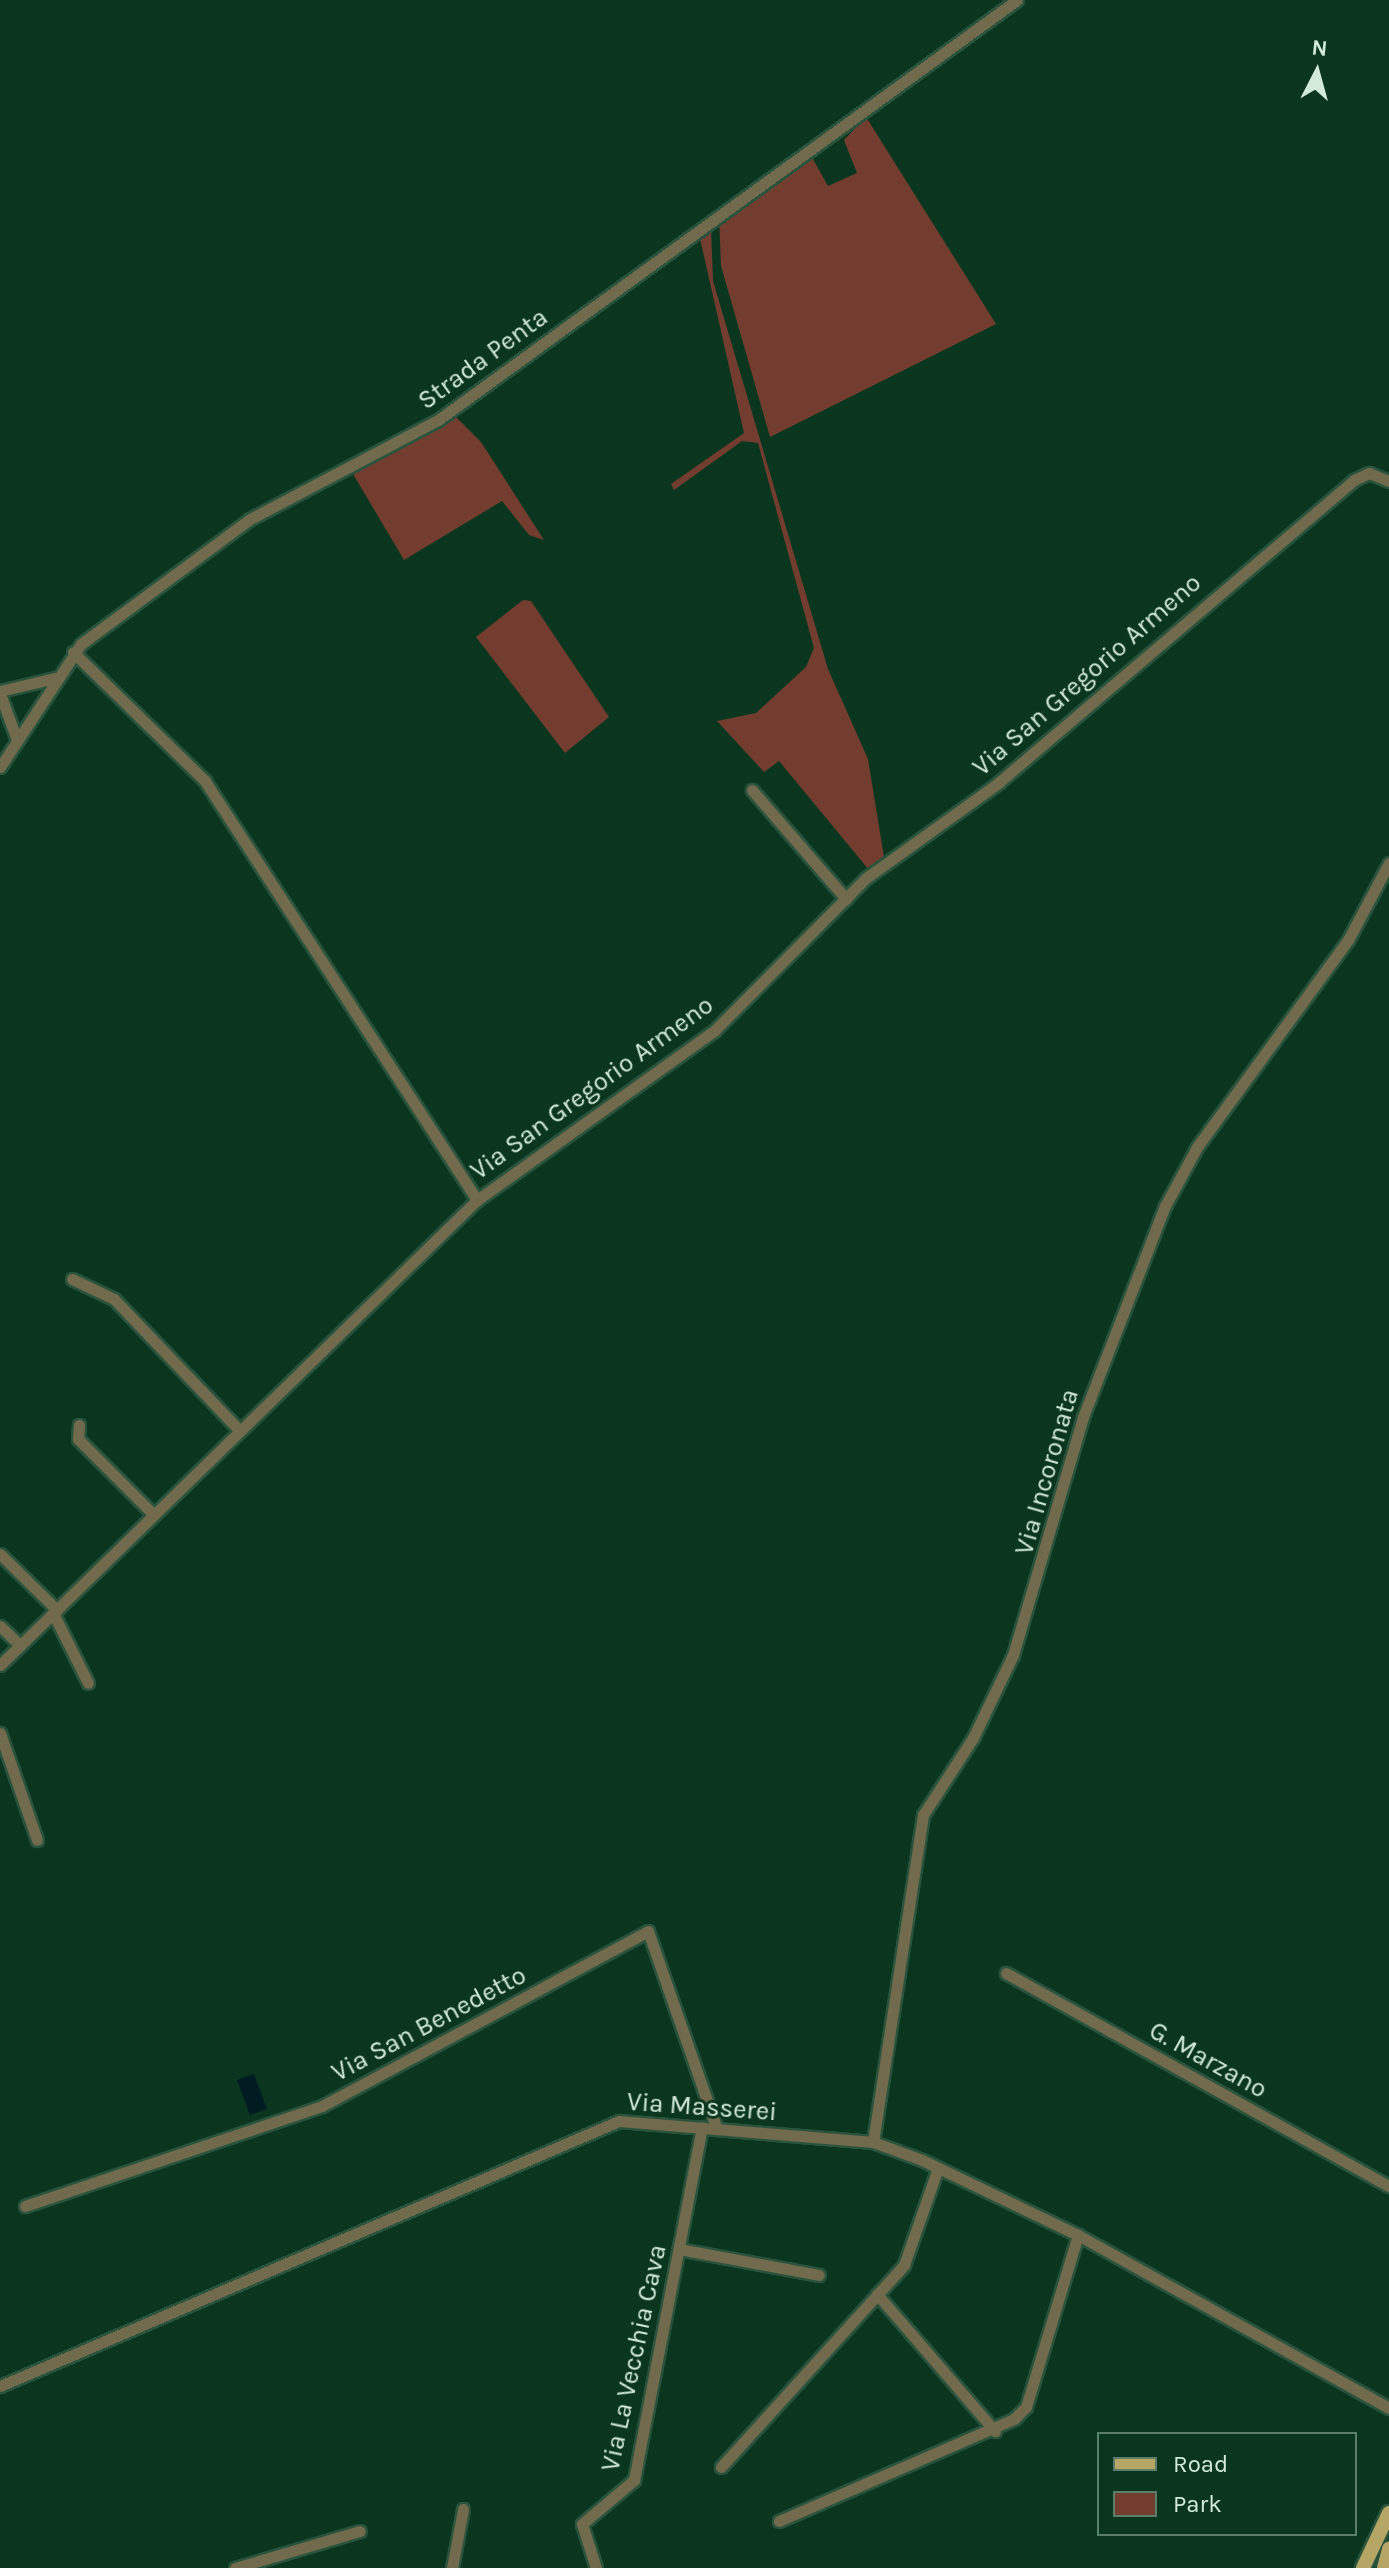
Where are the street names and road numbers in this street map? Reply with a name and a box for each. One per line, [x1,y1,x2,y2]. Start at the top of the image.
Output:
street label: Strada Penta [412,302,554,416]
street label: Via San Gregorio Armeno [966,567,1208,783]
street label: Via San Gregorio Armeno [464,989,720,1187]
street label: Via Incoronata [1008,1385,1086,1559]
street label: Via San Benedetto [326,1960,532,2088]
street label: G. Marzano [1144,2015,1272,2105]
street label: Via Masserei [626,2086,778,2128]
street label: Via La Vecchia Cava [595,2242,673,2474]

